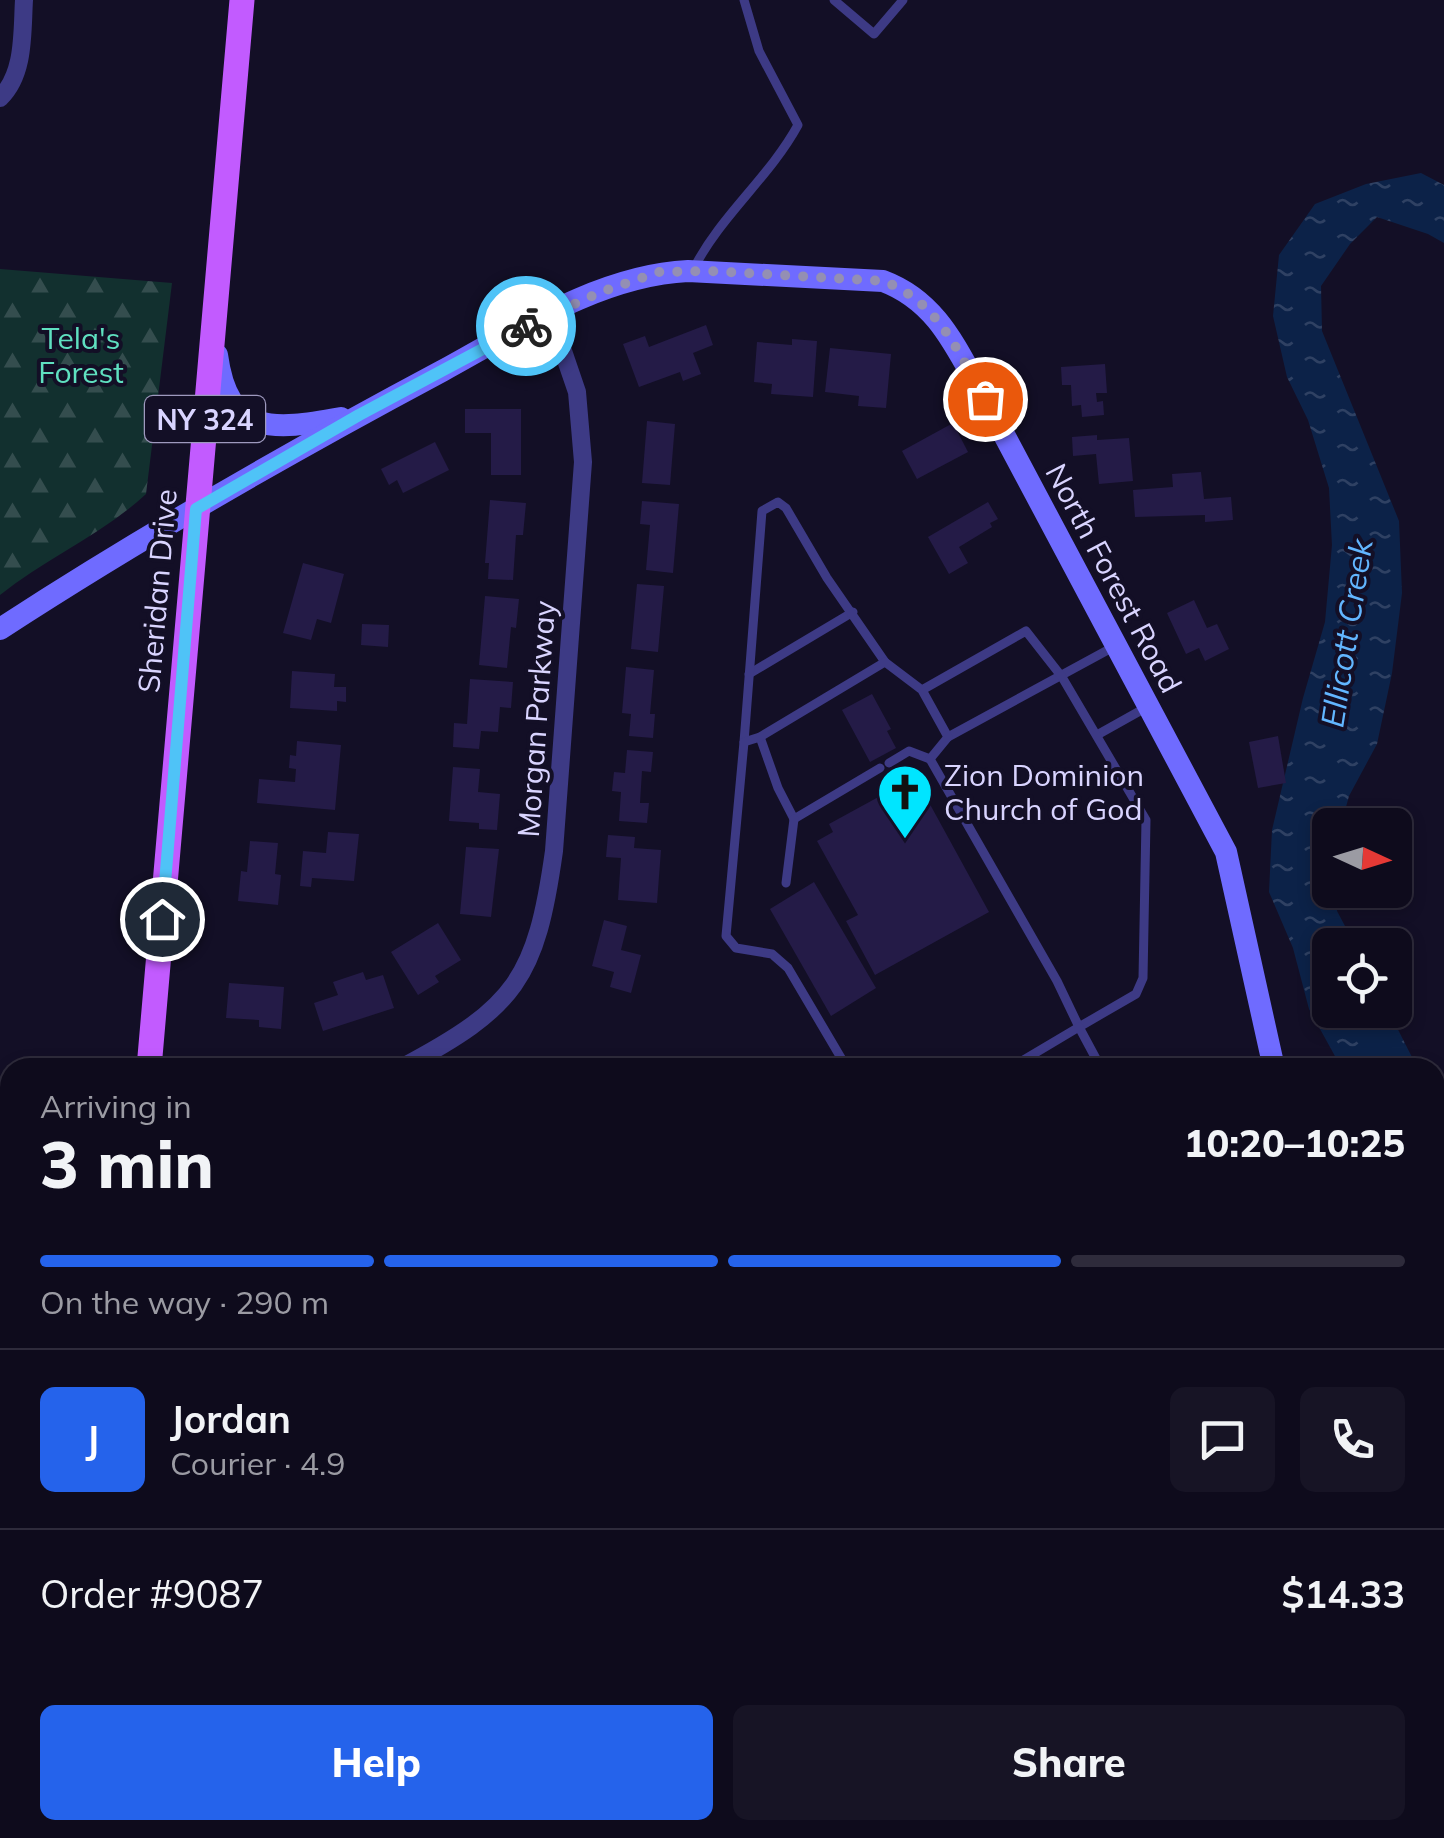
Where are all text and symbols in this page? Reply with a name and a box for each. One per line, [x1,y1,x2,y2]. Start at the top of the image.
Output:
courier [476,276,576,376]
icon: bike [499,299,554,354]
park label: Tela's Forest [38,319,124,391]
pin [943,357,1028,442]
icon: bag [958,372,1013,427]
road number: NY 324 [145,396,265,442]
street label: North Forest Road [1038,457,1190,699]
street label: Sheridan Drive [129,487,185,695]
water label: Ellicott Creek [1311,534,1381,730]
street label: Morgan Parkway [509,599,563,839]
place label: Zion Dominion Church of God [944,756,1144,828]
church icon: Zion Dominion Church of God [875,762,935,841]
north arrow [1312,808,1412,908]
map controls [1312,808,1412,1028]
pin [120,877,205,962]
icon: home [135,892,190,947]
button: locate [1312,928,1412,1028]
text: Arriving in [40,1086,192,1126]
text: 10:20–10:25 [1184,1119,1405,1167]
text: 3 min [40,1123,214,1204]
text: On the way · 290 m [40,1282,329,1322]
button: chat [1170,1387,1275,1492]
button: phone [1300,1387,1405,1492]
text: Jordan [170,1395,291,1443]
text: J [86,1415,99,1463]
text: Courier · 4.9 [170,1443,346,1483]
text: Order #9087 [40,1570,264,1618]
text: $14.33 [1282,1570,1405,1618]
button: Help [40,1705,713,1820]
button: Share [733,1705,1405,1820]

